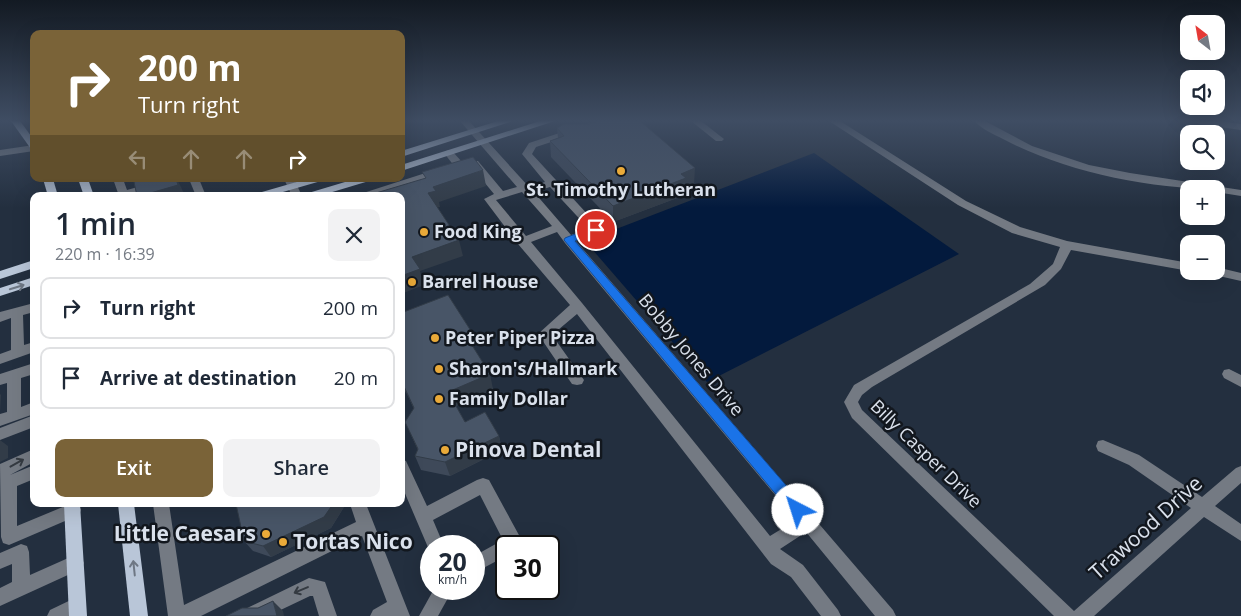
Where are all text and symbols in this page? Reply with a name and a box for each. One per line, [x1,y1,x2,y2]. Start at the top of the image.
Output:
north arrow [1180,15,1225,60]
map controls [1180,15,1225,280]
text: 200 m [138,44,242,91]
icon: right [55,50,120,115]
button: sound [1180,70,1225,115]
text: Turn right [138,89,240,119]
button: search [1180,125,1225,170]
icon: left [124,145,152,173]
icon: ahead [177,145,205,173]
icon: ahead [230,145,258,173]
icon: right [283,145,311,173]
marker: St. Timothy Lutheran [615,165,627,177]
place label: St. Timothy Lutheran [526,177,716,201]
button: + [1180,180,1225,225]
text: 1 min [55,203,136,244]
button: close [328,209,380,261]
pin [575,209,617,251]
icon: arrive [582,216,610,244]
place label: Food King [434,219,522,243]
marker: Food King [418,226,430,238]
button: − [1180,235,1225,280]
text: 220 m · 16:39 [55,243,155,265]
place label: Barrel House [422,269,538,293]
marker: Barrel House [406,276,418,288]
one-way arrow [9,281,25,291]
street label: Bobby Jones Drive [634,288,750,420]
icon: right [57,294,85,322]
text: Turn right [100,295,195,321]
text: 200 m [323,295,378,321]
place label: Peter Piper Pizza [445,325,595,349]
marker: Peter Piper Pizza [429,332,441,344]
place label: Sharon's/Hallmark [449,356,618,380]
marker: Sharon's/Hallmark [433,363,445,375]
icon: arrive [57,364,85,392]
text: Arrive at destination [100,365,297,391]
text: 20 m [334,365,378,391]
place label: Family Dollar [449,386,568,410]
marker: Family Dollar [433,393,445,405]
street label: Billy Casper Drive [866,394,988,513]
place label: Pinova Dental [455,435,601,463]
button: Exit [55,439,213,497]
button: Share [223,439,380,497]
marker: Pinova Dental [439,444,451,456]
one-way arrow [9,458,23,468]
street label: Trawood Drive [1083,469,1208,586]
position arrow [771,483,823,535]
place label: Little Caesars [114,519,256,547]
place label: Tortas Nico [293,527,413,555]
marker: Little Caesars [260,528,272,540]
speed limit sign: 30 [495,535,560,600]
marker: Tortas Nico [277,536,289,548]
text: 20 [438,544,467,578]
one-way arrow [129,560,139,576]
text: km/h [438,571,467,588]
one-way arrow [294,586,309,595]

